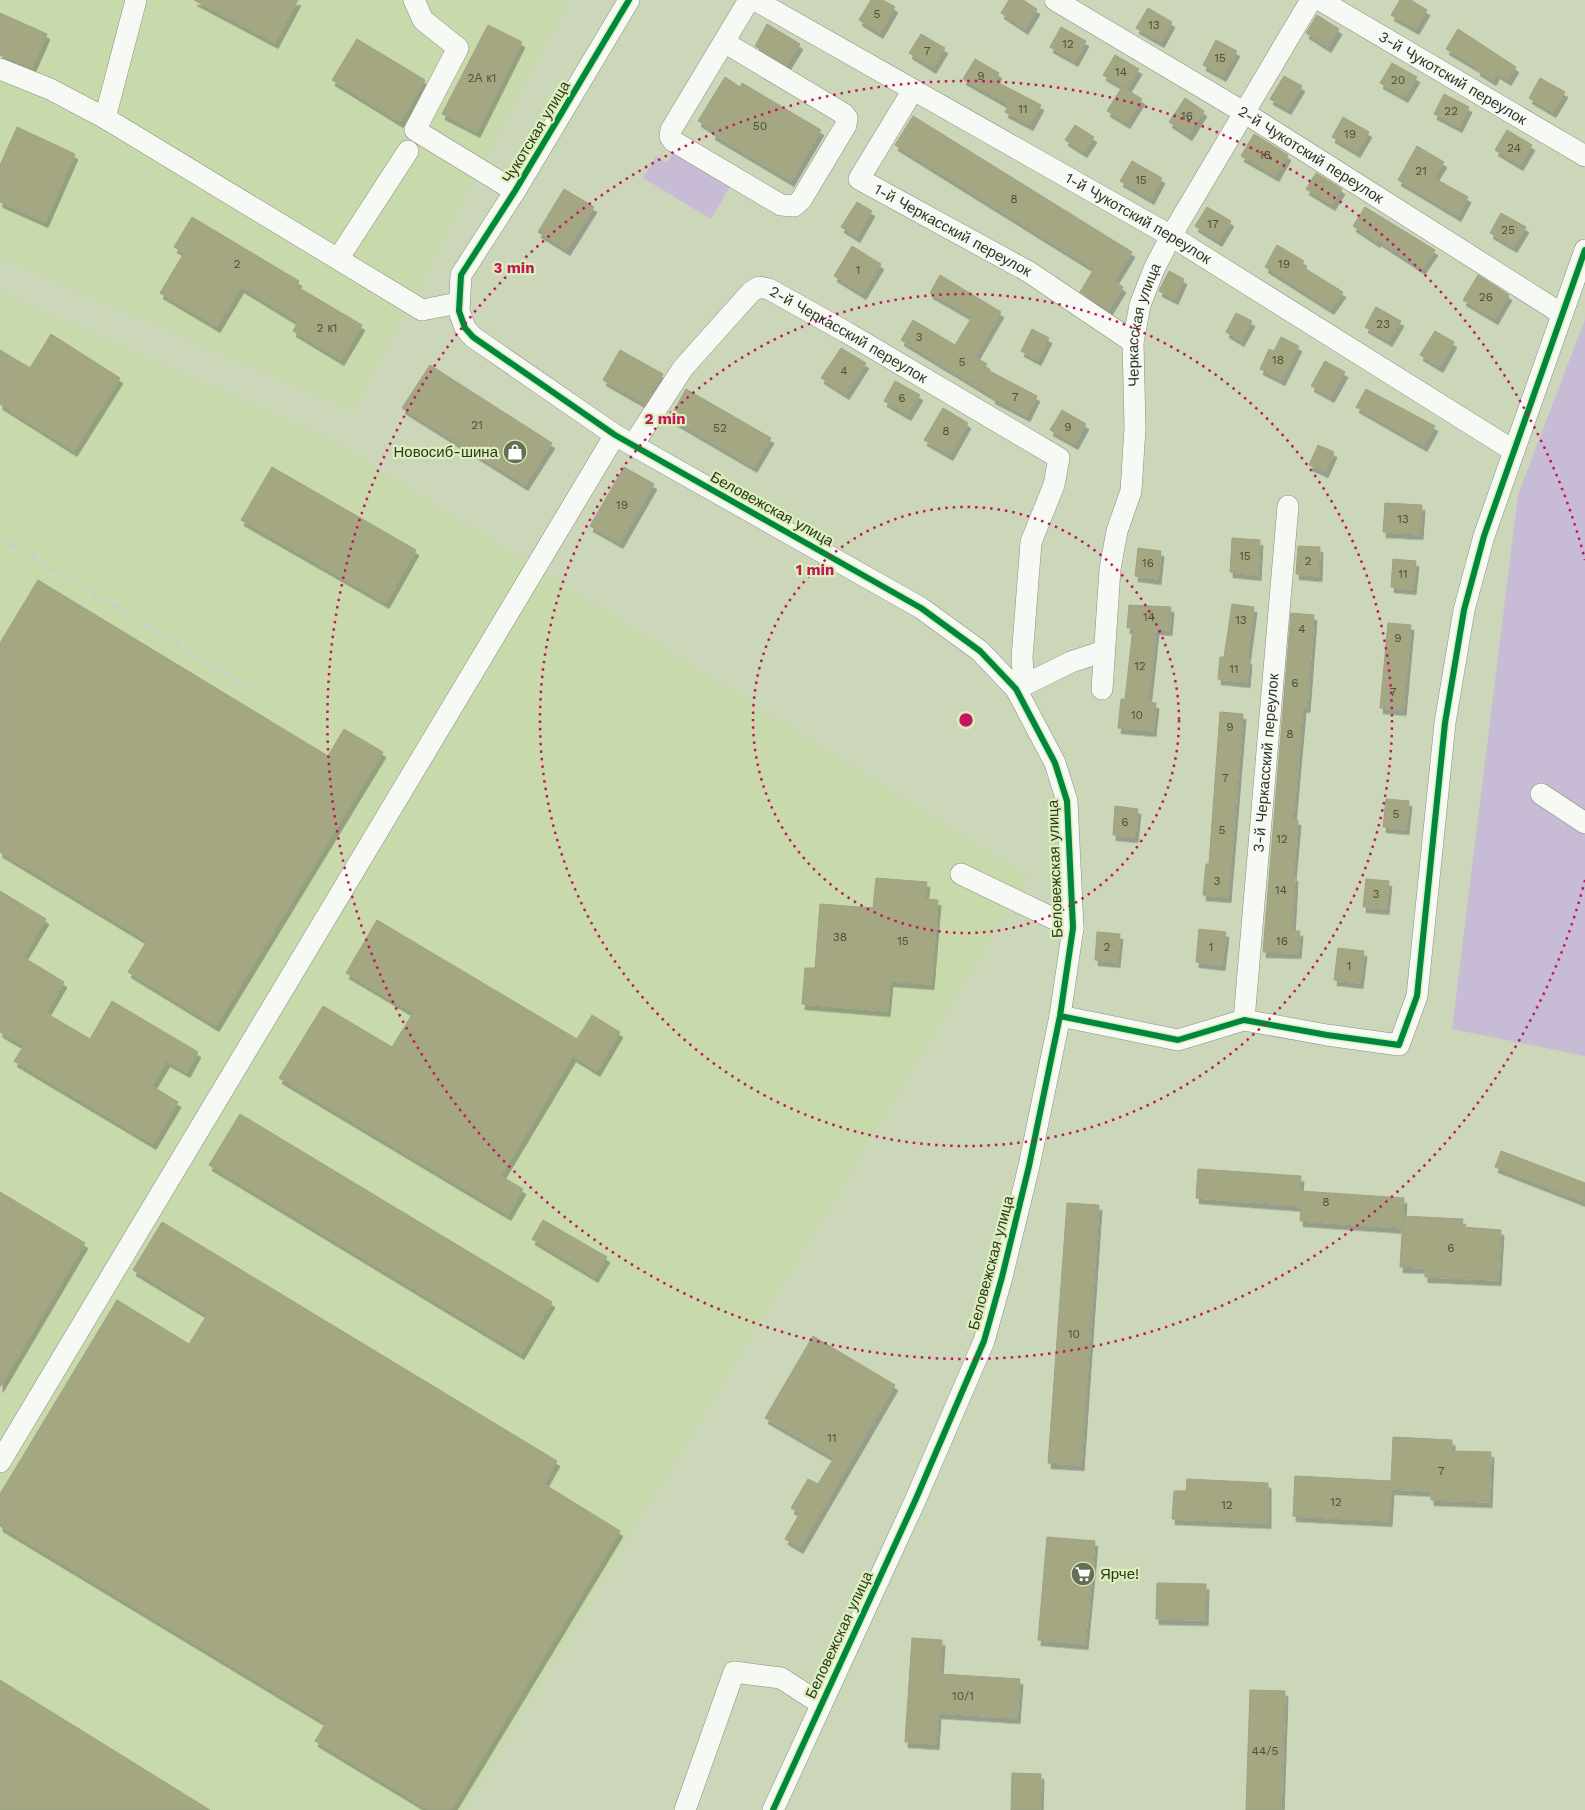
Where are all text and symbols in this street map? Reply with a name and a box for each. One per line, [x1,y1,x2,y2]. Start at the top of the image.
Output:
house number: 5 [874,7,881,21]
house number: 13 [1148,18,1160,32]
street label: 3-й Чукотский переулок [1375,28,1530,129]
house number: 12 [1062,37,1074,51]
house number: 7 [924,44,931,58]
house number: 15 [1214,51,1226,65]
house number: 14 [1115,65,1127,79]
house number: 9 [977,69,985,83]
house number: 2А к1 [467,71,497,85]
house number: 20 [1391,73,1405,87]
street label: Чукотская улица [498,77,574,186]
house number: 11 [1018,102,1028,116]
street label: 2-й Чукотский переулок [1235,102,1387,208]
house number: 22 [1444,104,1458,118]
house number: 16 [1181,109,1193,123]
house number: 50 [753,119,767,133]
house number: 19 [1344,127,1356,141]
house number: 24 [1507,141,1521,155]
house number: 18 [1259,148,1271,162]
house number: 21 [1415,164,1427,178]
street label: 1-й Чукотский переулок [1062,169,1215,268]
house number: 15 [1135,173,1147,187]
street label: 1-й Черкасский переулок [871,180,1035,281]
house number: 8 [1010,192,1018,206]
house number: 17 [1207,217,1219,231]
house number: 25 [1501,223,1515,237]
house number: 2 [234,257,241,271]
house number: 19 [1278,257,1290,271]
text: 3 min [494,259,534,277]
street label: Черкасская улица [1124,259,1165,387]
house number: 1 [856,263,860,277]
street label: 2-й Черкасский переулок [766,282,931,387]
house number: 26 [1479,290,1493,304]
house number: 23 [1376,317,1390,331]
house number: 2 к1 [316,321,338,335]
house number: 3 [916,330,923,344]
house number: 18 [1272,353,1284,367]
house number: 5 [959,355,966,369]
house number: 4 [840,364,848,378]
house number: 7 [1012,390,1019,404]
house number: 6 [898,391,906,405]
text: 2 min [644,410,686,428]
house number: 21 [471,418,483,432]
house number: 9 [1064,420,1072,434]
house number: 52 [713,421,727,435]
house number: 8 [942,424,950,438]
shop icon: Новосиб-шина [502,439,528,465]
place label: Новосиб-шина [394,443,499,461]
street label: Беловежская улица [707,468,837,551]
house number: 19 [616,498,628,512]
house number: 13 [1397,512,1409,526]
house number: 15 [1239,549,1251,563]
house number: 2 [1305,554,1312,568]
house number: 16 [1142,556,1154,570]
text: 1 min [796,561,834,579]
house number: 11 [1398,567,1408,581]
house number: 14 [1143,610,1155,624]
house number: 13 [1235,613,1247,627]
house number: 4 [1298,622,1306,636]
house number: 9 [1394,631,1402,645]
house number: 12 [1134,659,1146,673]
house number: 11 [1229,662,1239,676]
street label: 3-й Черкасский переулок [1249,672,1283,853]
house number: 6 [1291,676,1299,690]
house number: 7 [1390,685,1397,699]
house number: 10 [1131,708,1143,722]
centre of rings [957,711,975,729]
house number: 9 [1226,720,1234,734]
house number: 8 [1286,727,1294,741]
house number: 7 [1222,771,1229,785]
street label: Беловежская улица [1044,799,1066,938]
house number: 5 [1393,807,1400,821]
house number: 6 [1121,815,1129,829]
house number: 5 [1219,823,1226,837]
house number: 12 [1276,832,1288,846]
house number: 3 [1214,874,1221,888]
house number: 14 [1275,883,1287,897]
house number: 3 [1373,887,1380,901]
house number: 38 [833,930,847,944]
house number: 15 [897,934,909,948]
house number: 16 [1276,934,1288,948]
house number: 2 [1104,940,1111,954]
house number: 1 [1209,940,1213,954]
house number: 1 [1347,959,1351,973]
street label: Беловежская улица [964,1193,1018,1332]
house number: 8 [1322,1195,1330,1209]
house number: 6 [1447,1241,1455,1255]
house number: 10 [1068,1327,1080,1341]
house number: 11 [827,1431,837,1445]
house number: 7 [1438,1464,1445,1478]
house number: 12 [1330,1495,1342,1509]
house number: 12 [1221,1498,1233,1512]
supermarket icon: Ярче! [1070,1561,1096,1587]
place label: Ярче! [1100,1565,1139,1583]
street label: Беловежская улица [802,1568,877,1701]
house number: 10/1 [952,1689,974,1703]
house number: 44/5 [1252,1744,1278,1758]

